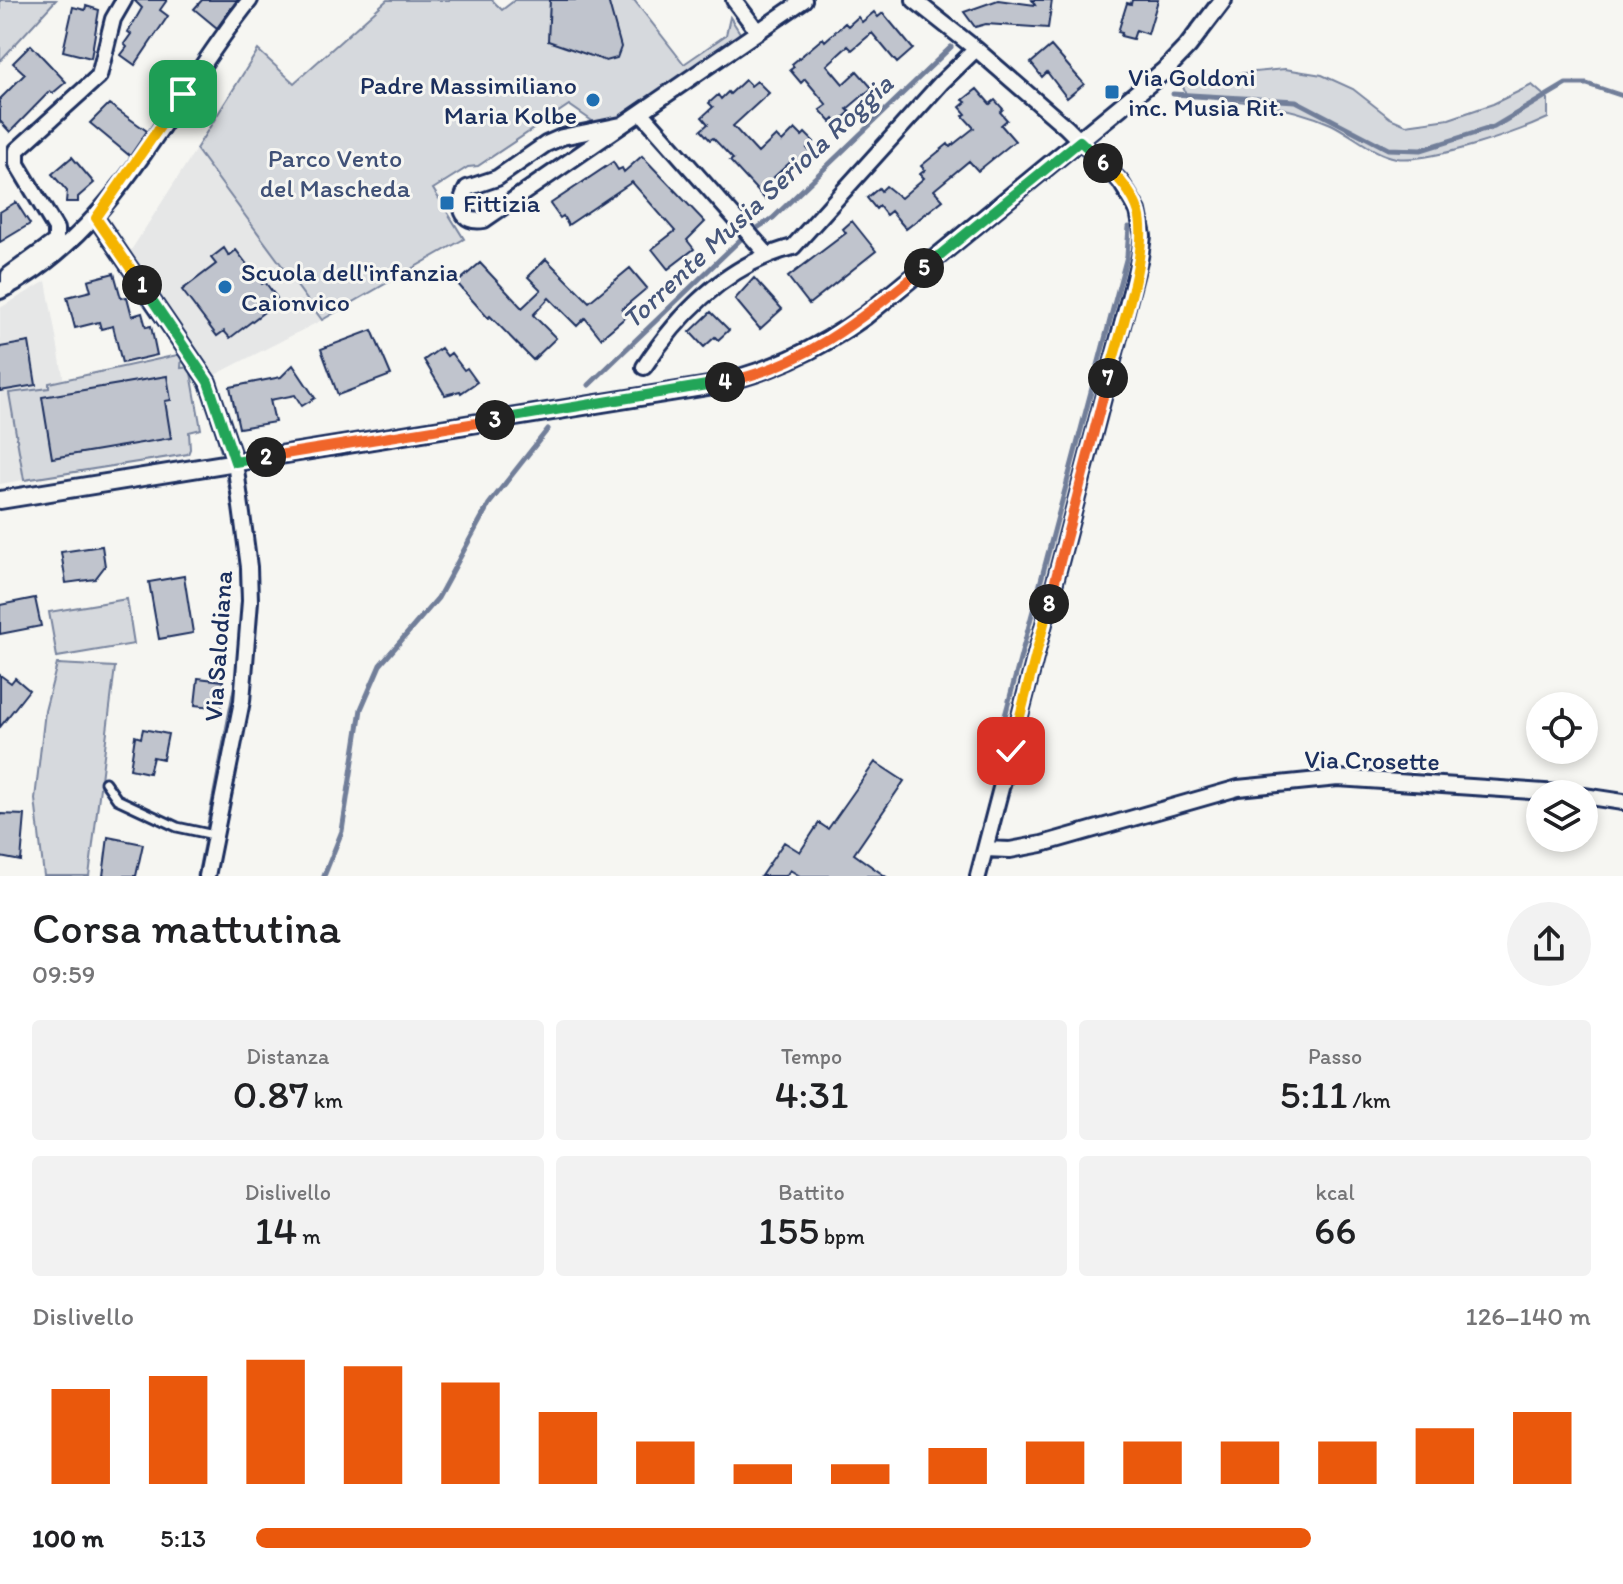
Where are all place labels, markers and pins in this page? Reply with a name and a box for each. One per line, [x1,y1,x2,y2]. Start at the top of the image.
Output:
pin [149,60,217,128]
place label: Via Goldoni inc. Musia Rit. [1128,61,1285,123]
place label: Padre Massimiliano Maria Kolbe [360,69,577,131]
marker: Via Goldoni inc. Musia Rit. [1103,83,1121,101]
marker: Padre Massimiliano Maria Kolbe [584,91,602,109]
pin: 6 [1083,143,1123,183]
place label: Fittizia [463,187,541,219]
marker: Fittizia [438,194,456,212]
pin: 5 [904,248,944,288]
place label: Scuola dell'infanzia Caionvico [241,256,459,318]
pin: 1 [122,265,162,305]
marker: Scuola dell'infanzia Caionvico [216,278,234,296]
pin: 7 [1088,358,1128,398]
pin: 4 [705,362,745,402]
pin: 3 [475,400,515,440]
pin: 2 [246,437,286,477]
pin: 8 [1029,584,1069,624]
pin [977,717,1045,785]

